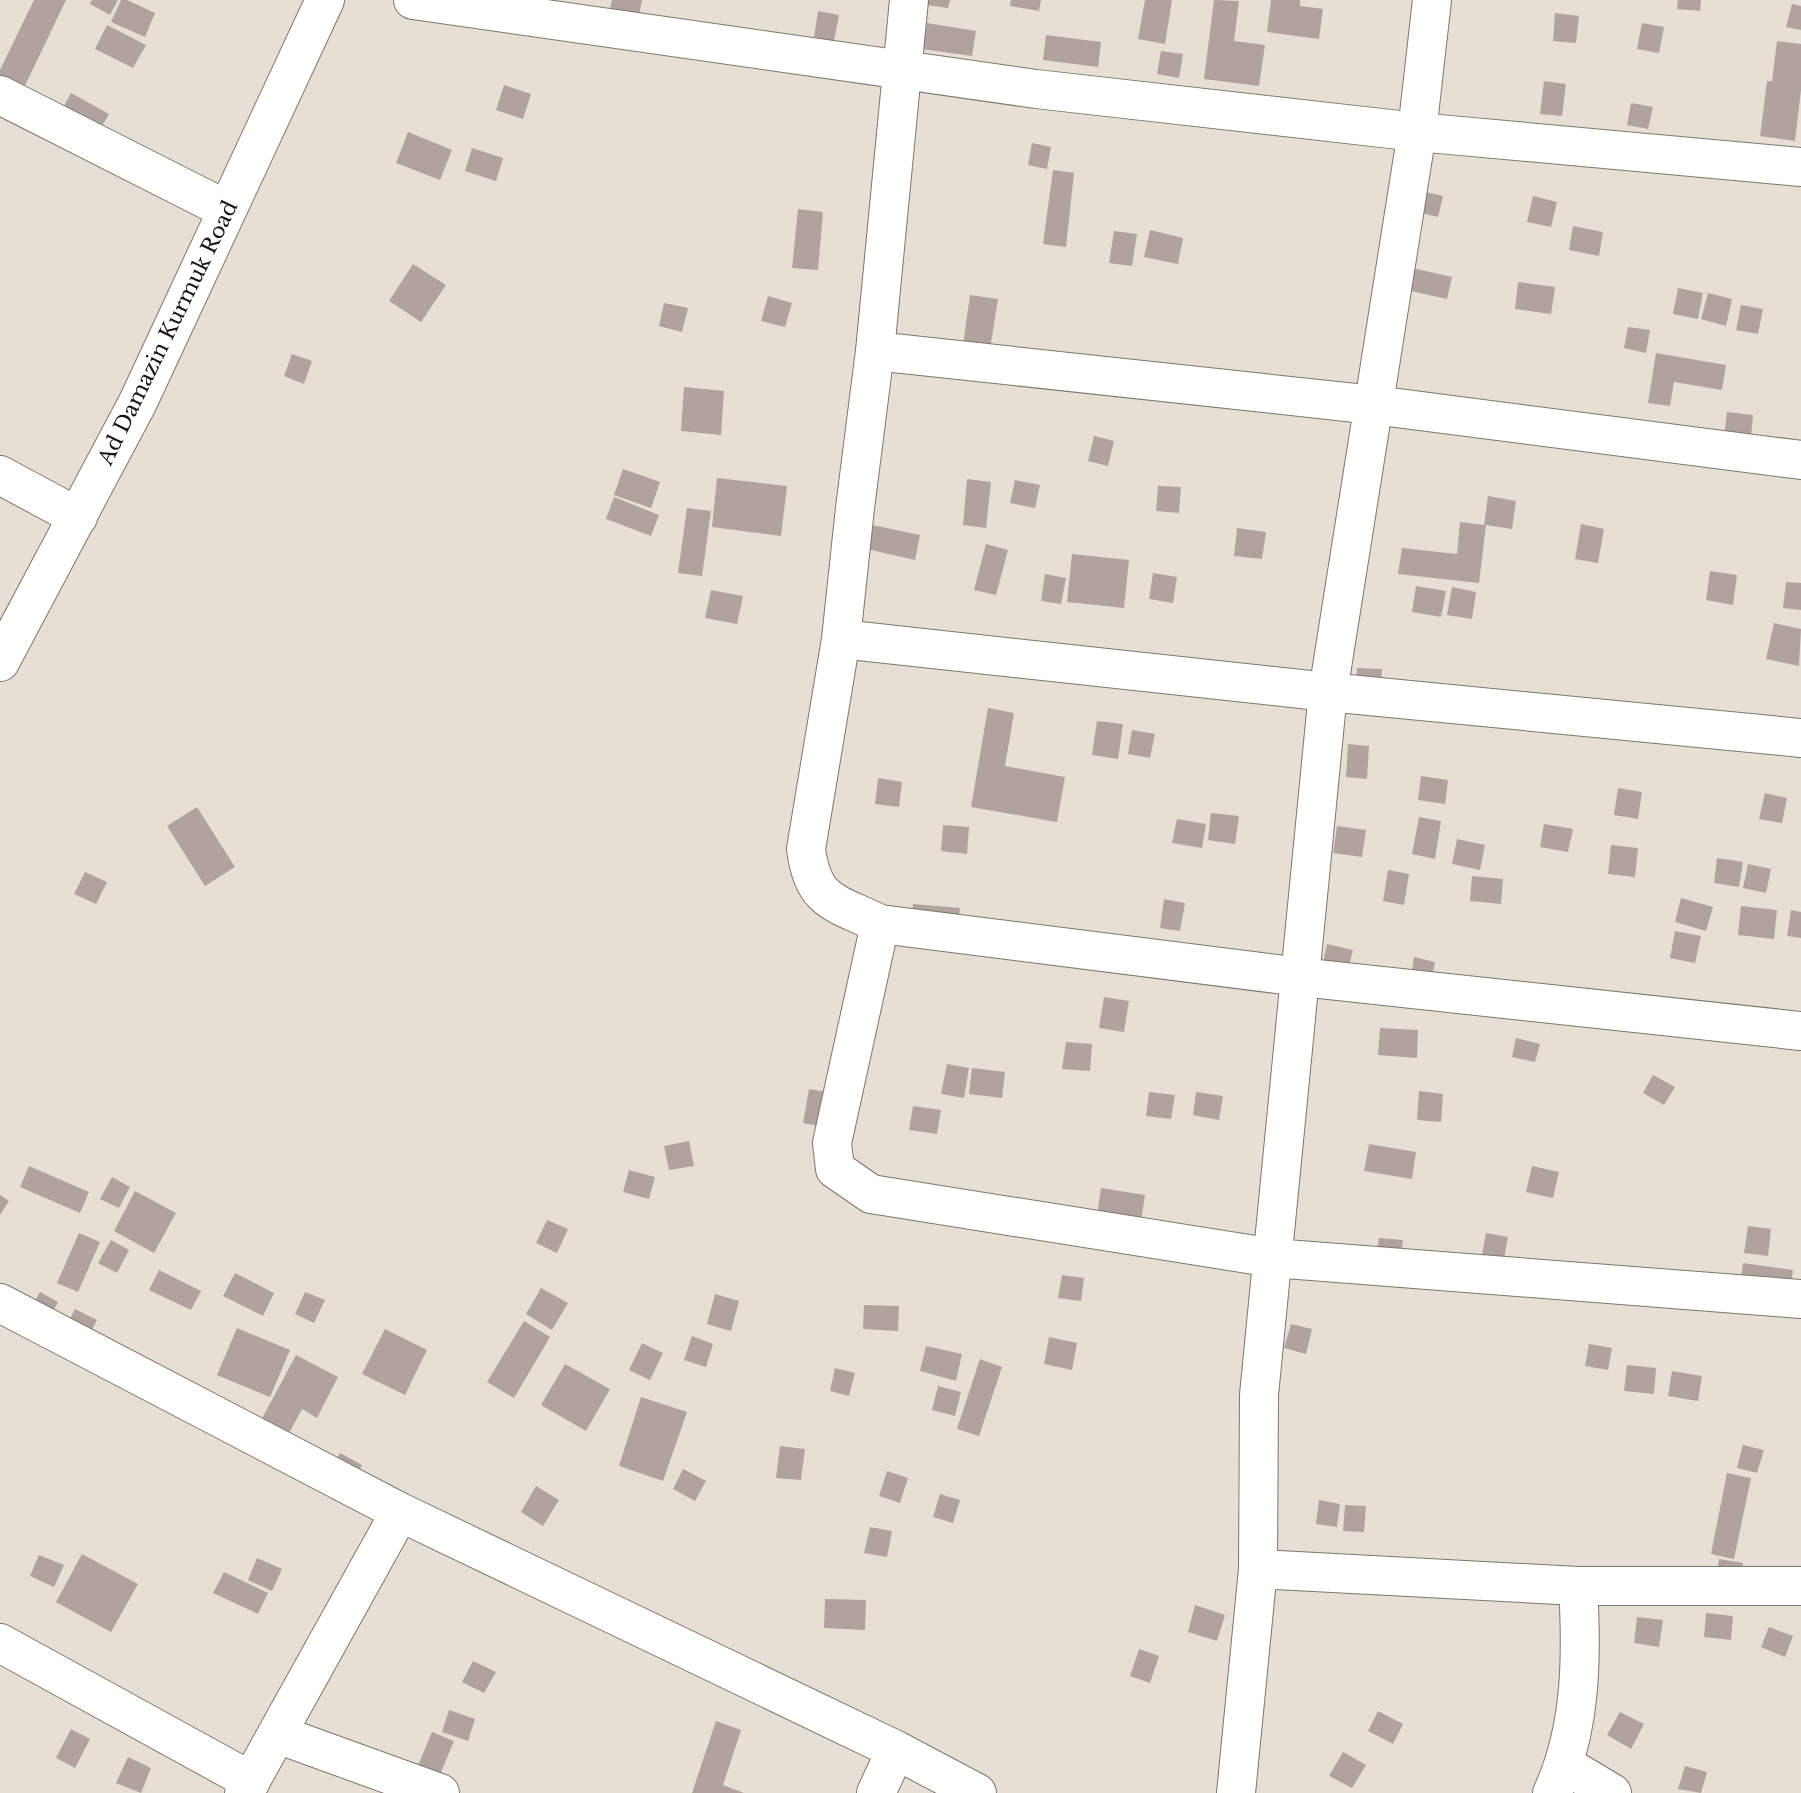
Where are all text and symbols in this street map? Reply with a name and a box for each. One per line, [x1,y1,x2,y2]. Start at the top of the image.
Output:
street label: Ad Damazin Kurmuk Road [92,197,243,470]

